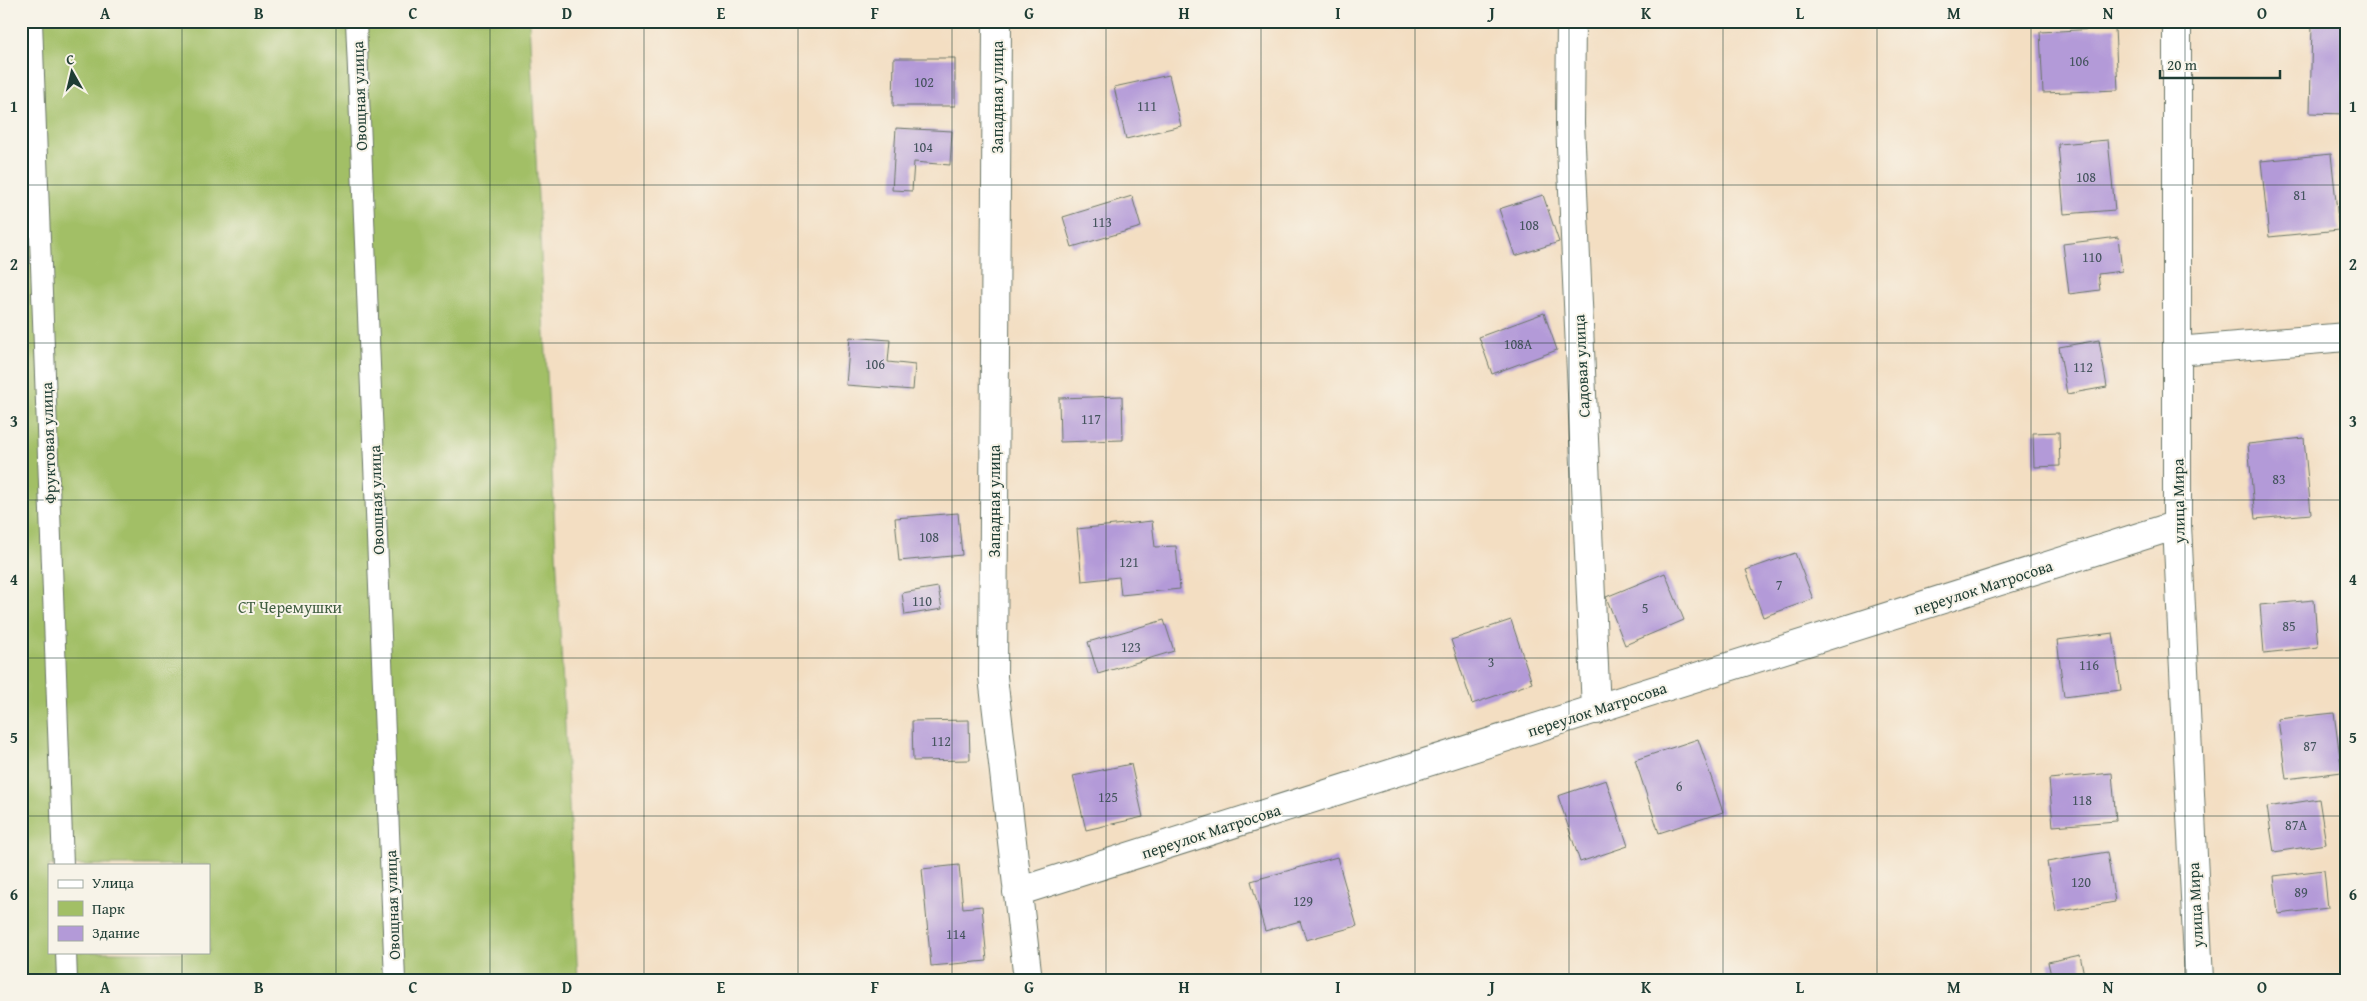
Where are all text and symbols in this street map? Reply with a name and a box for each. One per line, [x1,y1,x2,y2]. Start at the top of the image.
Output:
text: A [100,1,111,25]
text: B [254,1,264,25]
text: C [408,1,418,25]
text: D [562,1,572,25]
text: E [717,1,726,25]
text: F [871,1,879,25]
text: G [1024,1,1034,25]
text: H [1178,1,1190,25]
text: I [1335,1,1341,25]
text: J [1486,1,1495,25]
text: K [1641,1,1652,25]
text: L [1796,1,1805,25]
text: M [1947,1,1961,25]
text: N [2103,1,2114,25]
text: O [2257,1,2267,25]
street label: Овощная улица [345,40,373,151]
street label: Западная улица [985,40,1009,153]
north arrow [48,48,98,98]
scale bar [2160,48,2280,80]
text: С [65,49,76,70]
house number: 106 [2069,51,2089,71]
text: 20 m [2167,54,2198,75]
house number: 102 [914,72,934,92]
text: 1 [10,94,18,118]
text: 1 [2349,94,2357,118]
house number: 111 [1137,96,1157,116]
house number: 104 [913,137,933,157]
house number: 108 [2076,167,2096,187]
house number: 81 [2293,185,2307,205]
house number: 113 [1092,212,1112,232]
house number: 108 [1519,215,1539,235]
house number: 110 [2082,247,2102,267]
text: 2 [10,252,18,276]
text: 2 [2349,252,2357,276]
street label: Садовая улица [1566,313,1596,418]
house number: 108А [1504,334,1533,354]
house number: 106 [865,354,885,374]
house number: 112 [2073,357,2093,377]
street label: Фруктовая улица [34,381,62,504]
text: 3 [10,409,18,433]
house number: 117 [1081,409,1101,429]
text: 3 [2349,409,2357,433]
street label: Овощная улица [362,444,390,555]
street label: Западная улица [982,444,1006,557]
street label: улица Мира [2165,458,2191,545]
house number: 83 [2272,469,2286,489]
house number: 108 [919,527,939,547]
house number: 121 [1119,552,1139,572]
street label: переулок Матросова [1910,553,2056,621]
text: 4 [10,567,18,591]
text: 4 [2349,567,2357,591]
house number: 7 [1776,575,1783,595]
house number: 110 [912,591,932,611]
park label: СТ Черемушки [238,595,343,619]
house number: 5 [1642,598,1648,618]
house number: 85 [2282,616,2296,636]
house number: 123 [1121,637,1141,657]
house number: 3 [1488,652,1494,672]
house number: 116 [2079,655,2099,675]
street label: переулок Матросова [1524,675,1670,743]
text: 5 [10,725,18,749]
text: 5 [2349,725,2357,749]
house number: 112 [931,731,951,751]
house number: 87 [2303,736,2317,756]
house number: 6 [1676,776,1683,796]
house number: 125 [1098,787,1118,807]
house number: 118 [2072,790,2092,810]
street label: переулок Матросова [1138,797,1284,865]
house number: 87А [2285,815,2307,835]
street label: Овощная улица [378,849,406,960]
street label: улица Мира [2181,862,2209,949]
legend [48,864,210,954]
text: Улица [92,872,135,893]
house number: 120 [2071,872,2091,892]
text: 6 [10,882,18,906]
house number: 89 [2294,882,2308,902]
text: 6 [2349,882,2357,906]
house number: 129 [1293,891,1313,911]
text: Парк [92,898,125,919]
text: Здание [92,922,140,943]
house number: 114 [946,924,966,944]
text: A [100,975,111,999]
text: B [254,975,264,999]
text: C [408,975,418,999]
text: D [562,975,572,999]
text: E [717,975,726,999]
text: F [871,975,879,999]
text: G [1024,975,1034,999]
text: H [1178,975,1190,999]
text: I [1335,975,1341,999]
text: J [1486,975,1495,999]
text: K [1641,975,1652,999]
text: L [1796,975,1805,999]
text: M [1947,975,1961,999]
text: N [2103,975,2114,999]
text: O [2257,975,2267,999]

